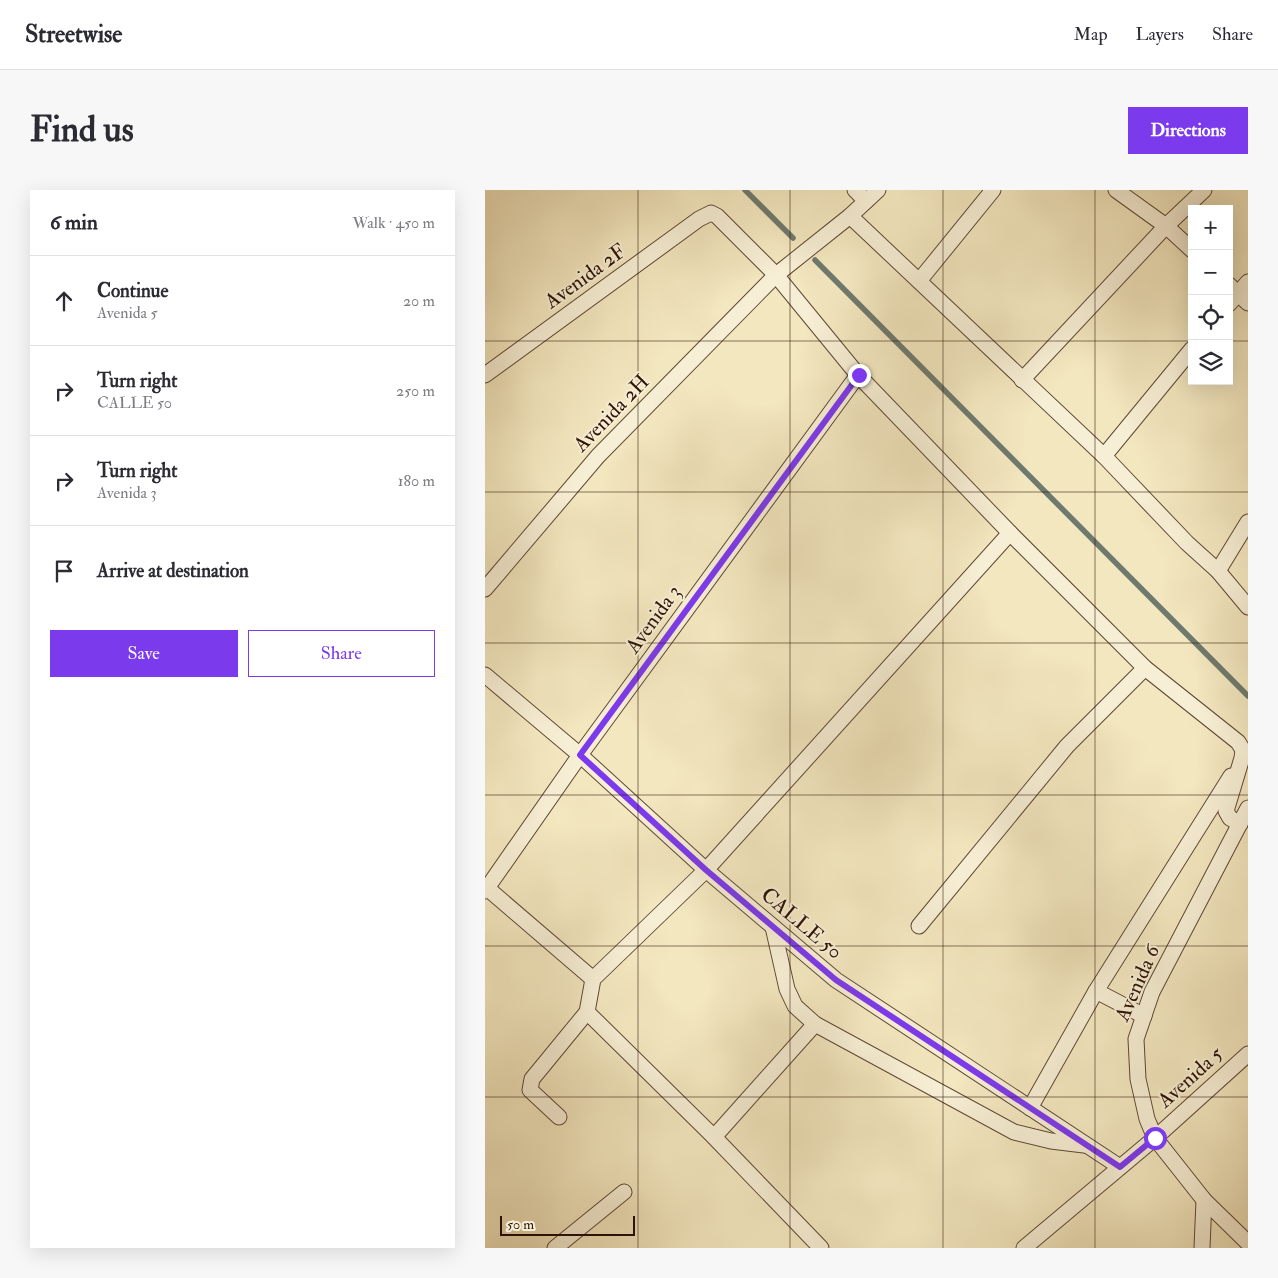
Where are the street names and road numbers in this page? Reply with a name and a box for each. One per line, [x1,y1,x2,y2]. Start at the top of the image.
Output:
street label: Avenida 2F [539,238,631,316]
street label: Avenida 2H [567,369,655,459]
street label: Avenida 3 [619,580,687,660]
street label: CALLE 50 [755,881,848,965]
street label: Avenida 6 [1108,940,1167,1026]
street label: Avenida 5 [1151,1040,1229,1115]

